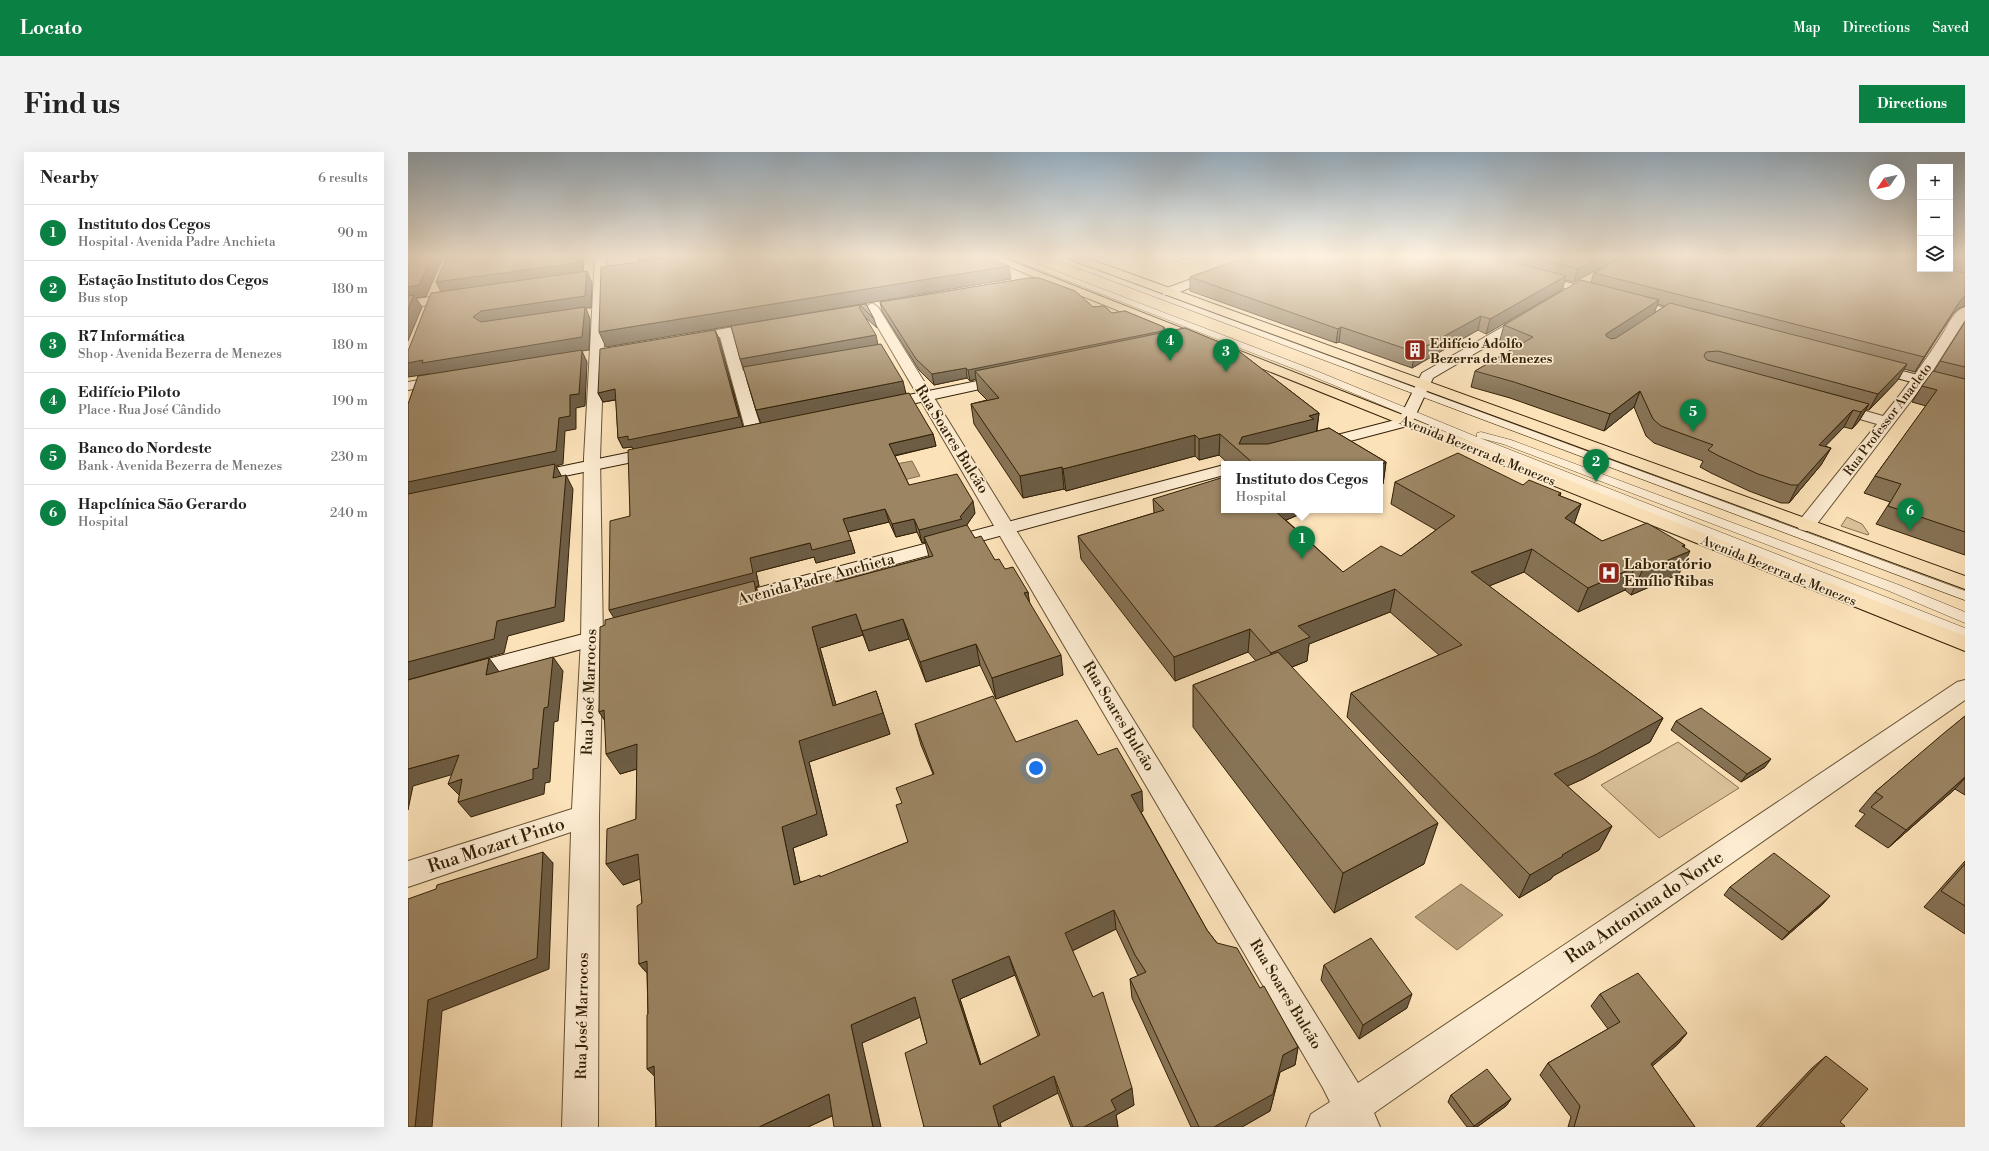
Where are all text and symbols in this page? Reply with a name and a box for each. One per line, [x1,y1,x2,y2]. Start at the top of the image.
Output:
text: Locato [20,16,82,40]
text: Map [1793,19,1821,37]
text: Directions [1843,19,1910,37]
text: Saved [1932,19,1969,37]
button: Directions [1859,85,1965,123]
text: Find us [24,87,120,122]
north arrow [1869,164,1905,200]
map controls [1917,164,1953,272]
button: + [1917,164,1953,200]
text: Nearby [40,167,99,189]
text: 6 results [318,170,368,186]
button: − [1917,200,1953,236]
text: Instituto dos Cegos [78,215,210,234]
text: 1 [50,225,56,241]
text: 90 m [337,225,368,241]
text: Hospital · Avenida Padre Anchieta [78,234,276,250]
button: layers [1917,236,1953,272]
text: Estação Instituto dos Cegos [78,271,269,290]
text: 2 [49,281,57,297]
text: 180 m [332,281,368,297]
text: Bus stop [78,290,128,306]
text: R7 Informática [78,327,185,346]
pin: 4 [1157,328,1183,361]
place label: Edifício Adolfo Bezerra de Menezes [1430,336,1553,367]
text: 3 [49,337,57,353]
text: 180 m [332,337,368,353]
building icon: Edifício Adolfo Bezerra de Menezes [1402,337,1428,363]
pin: 3 [1213,339,1239,372]
text: Shop · Avenida Bezerra de Menezes [78,346,282,362]
street label: Rua Professor Anacleto [1840,360,1935,479]
street label: Rua Soares Bulcão [910,381,993,497]
text: Edifício Piloto [78,383,181,402]
text: 4 [49,393,57,409]
text: 190 m [332,393,368,409]
pin: 5 [1680,399,1706,432]
text: Place · Rua José Cândido [78,402,221,418]
street label: Avenida Bezerra de Menezes [1397,412,1558,490]
text: Banco do Nordeste [78,439,212,458]
text: 5 [49,449,57,465]
text: 230 m [331,449,368,465]
pin: 2 [1583,449,1609,482]
text: Bank · Avenida Bezerra de Menezes [78,458,282,474]
popup [1221,461,1383,513]
text: Instituto dos Cegos [1236,470,1368,489]
text: Hospital [1236,489,1286,505]
text: Hapclínica São Gerardo [78,495,247,514]
pin: 6 [1897,498,1923,531]
text: 6 [49,505,57,521]
text: 240 m [330,505,368,521]
text: Hospital [78,514,128,530]
pin: 1 [1289,526,1315,559]
street label: Avenida Bezerra de Menezes [1698,532,1859,610]
street label: Avenida Padre Anchieta [735,549,897,610]
place label: Laboratório Emílio Ribas [1624,555,1714,591]
hospital icon: Laboratório Emílio Ribas [1596,560,1622,586]
street label: Rua José Marrocos [578,628,601,756]
street label: Rua Soares Bulcão [1078,658,1159,775]
your location [1026,758,1046,778]
street label: Rua Mozart Pinto [425,812,568,878]
street label: Rua Antonina do Norte [1561,846,1728,969]
street label: Rua Soares Bulcão [1245,936,1326,1053]
street label: Rua José Marrocos [572,953,593,1079]

